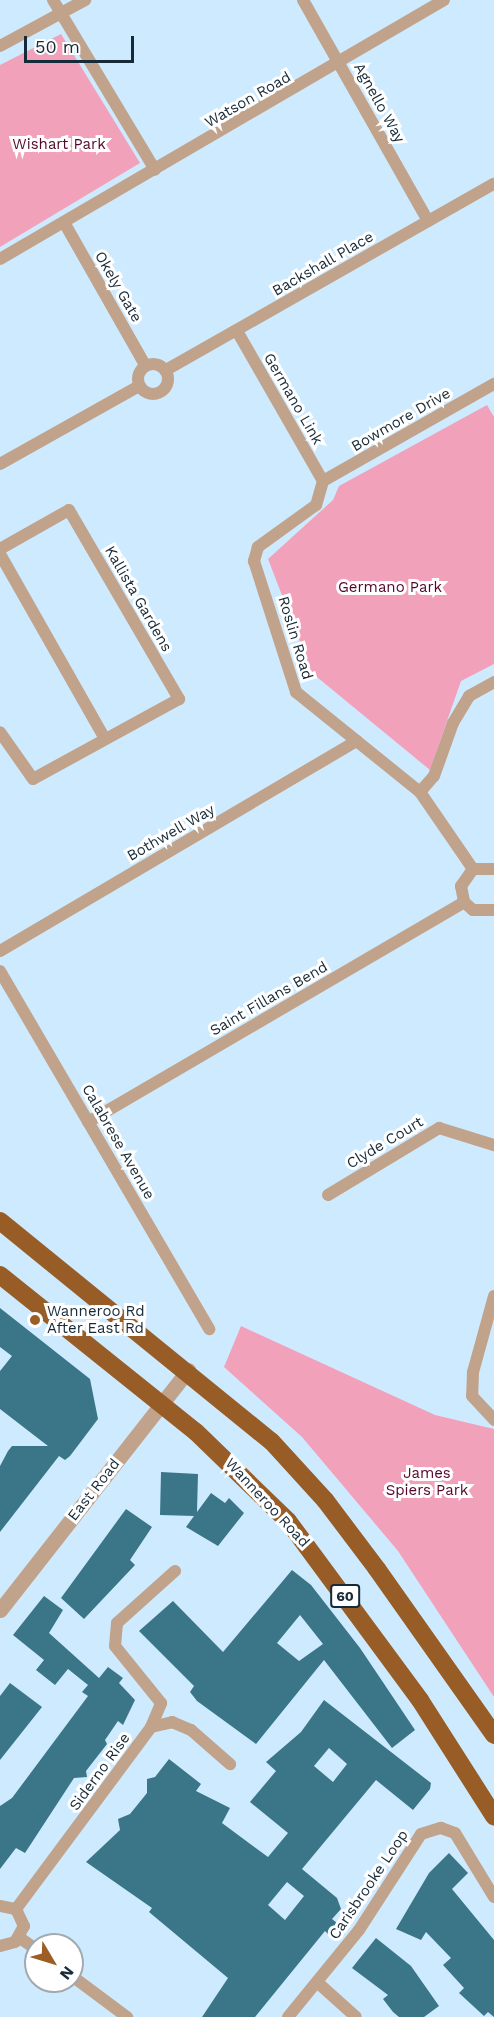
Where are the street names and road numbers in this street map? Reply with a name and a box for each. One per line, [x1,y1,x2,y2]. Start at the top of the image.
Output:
street label: Agnello Way [350,60,408,146]
street label: Watson Road [202,68,294,132]
street label: Backshall Place [269,228,377,300]
street label: Okely Gate [90,248,146,326]
street label: Germano Link [260,350,326,448]
street label: Bowmore Drive [348,384,454,456]
street label: Kallista Gardens [100,543,176,655]
street label: Roslin Road [274,594,316,682]
street label: Bothwell Way [124,800,218,866]
street label: Saint Fillans Bend [207,958,331,1040]
street label: Calabrese Avenue [78,1081,158,1203]
street label: Clyde Court [344,1113,426,1173]
street label: East Road [64,1455,124,1525]
street label: Wanneroo Road [221,1455,313,1551]
road number: 60 [330,1585,360,1607]
street label: Siderno Rise [66,1730,134,1814]
street label: Carisbrooke Loop [326,1827,412,1943]

